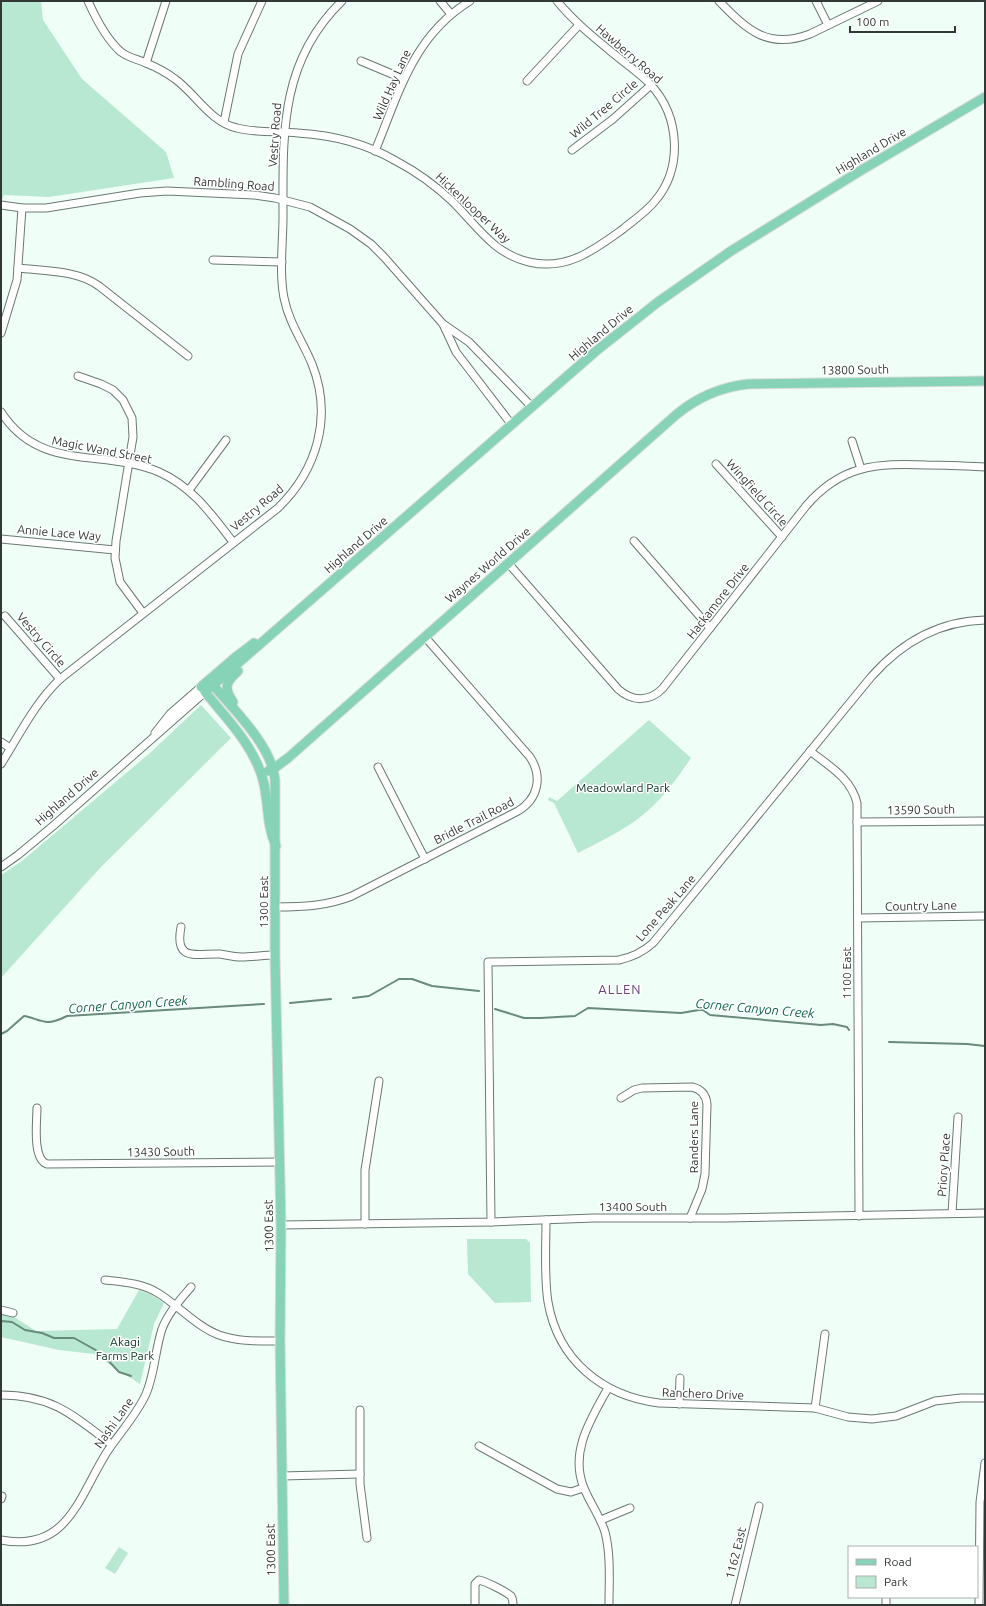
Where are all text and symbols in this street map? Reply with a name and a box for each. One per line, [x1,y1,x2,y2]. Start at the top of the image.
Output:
scale bar [850,8,955,34]
text: 100 m [856,15,889,28]
street label: Hawberry Road [594,21,665,86]
street label: Wild Hay Lane [370,47,413,122]
street label: Wild Tree Circle [567,77,640,141]
street label: Vestry Road [266,102,283,168]
street label: Highland Drive [833,125,908,177]
street label: Hickenlooper Way [433,170,513,246]
street label: Rambling Road [193,174,275,193]
street label: Highland Drive [566,302,635,363]
street label: 13800 South [821,362,889,377]
street label: Magic Wand Street [51,433,154,466]
street label: Wingfield Circle [724,457,791,529]
street label: Vestry Road [228,482,286,533]
street label: Highland Drive [321,514,390,576]
street label: Annie Lace Way [17,522,102,543]
street label: Waynes World Drive [443,524,533,605]
street label: Hackamore Drive [684,560,751,641]
street label: Vestry Circle [14,610,68,669]
street label: Highland Drive [32,766,101,828]
park label: Meadowlard Park [576,781,670,794]
street label: Bridle Trail Road [432,795,516,846]
street label: 13590 South [887,802,955,817]
street label: Lone Peak Lane [633,872,698,944]
street label: 1300 East [257,875,270,928]
street label: Country Lane [885,898,957,913]
street label: 1100 East [840,946,853,999]
district label: ALLEN [598,982,642,996]
water label: Corner Canyon Creek [68,993,189,1015]
water label: Corner Canyon Creek [695,996,816,1020]
street label: Randers Lane [687,1101,700,1173]
street label: Priory Place [935,1133,952,1197]
street label: 13430 South [127,1144,195,1159]
street label: 1300 East [262,1199,275,1252]
street label: 13400 South [599,1200,667,1213]
park label: Akagi Farms Park [96,1335,154,1362]
street label: Ranchero Drive [662,1386,744,1401]
street label: Nashi Lane [92,1395,136,1450]
street label: 1300 East [264,1523,277,1576]
street label: 1162 East [723,1526,748,1580]
legend [848,1546,978,1598]
text: Road [884,1555,912,1568]
text: Park [884,1575,908,1588]

